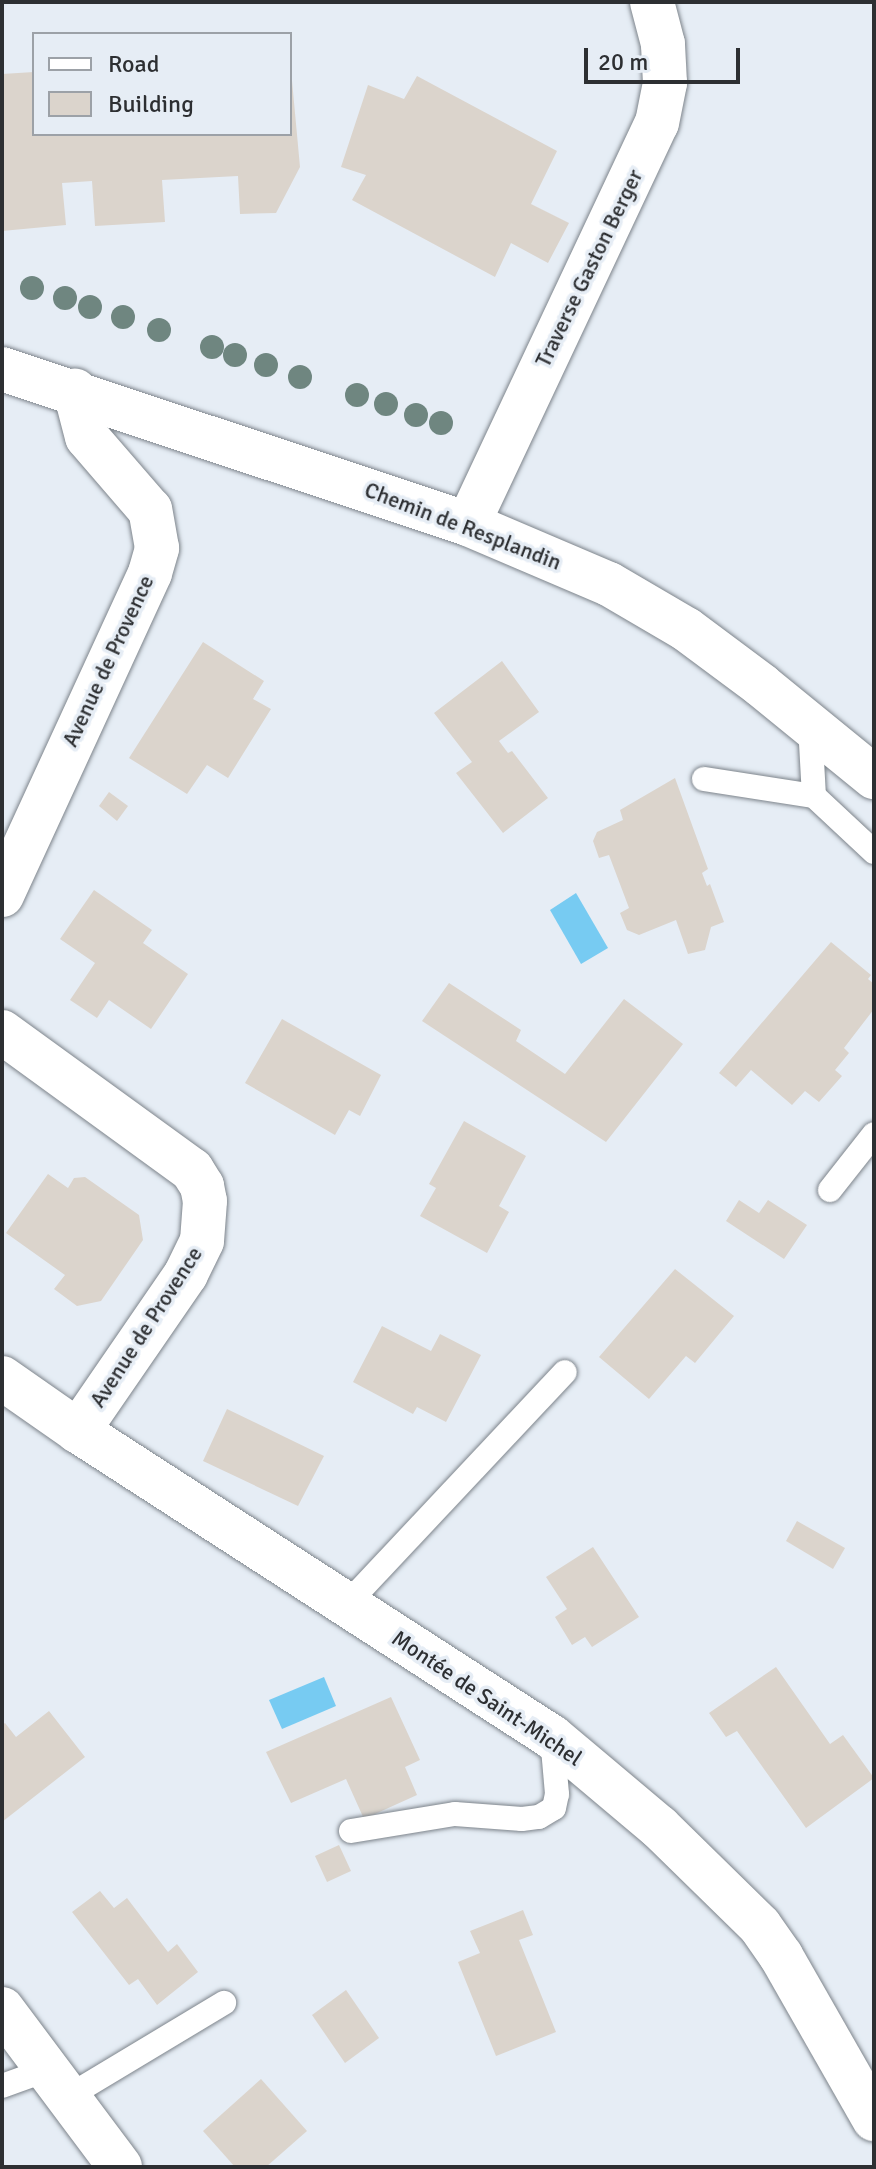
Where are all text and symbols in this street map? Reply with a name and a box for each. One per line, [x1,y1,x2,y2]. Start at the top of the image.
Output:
legend [32,32,292,136]
scale bar [588,32,744,82]
text: 20 m [598,47,648,77]
text: Road [108,49,159,79]
text: Building [108,89,194,119]
street label: Traverse Gaston Berger [530,165,648,371]
street label: Chemin de Resplandin [361,476,565,576]
street label: Avenue de Provence [57,571,159,751]
street label: Avenue de Provence [84,1242,208,1412]
street label: Montée de Saint-Michel [387,1625,587,1771]

